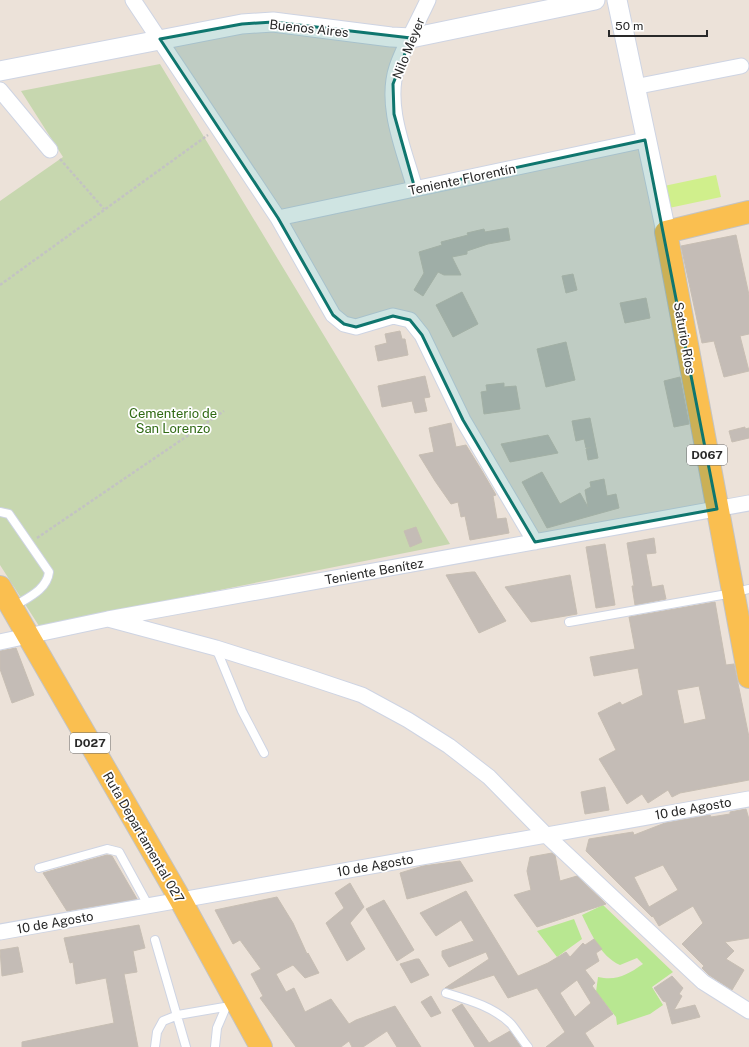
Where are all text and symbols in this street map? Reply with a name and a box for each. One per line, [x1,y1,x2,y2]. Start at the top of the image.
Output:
scale bar [609,12,707,38]
street label: Nilo Meyer [389,15,428,81]
street label: Buenos Aires [269,17,349,40]
text: 50 m [615,19,643,33]
street label: Teniente Florentín [407,161,517,198]
street label: Saturio Ríos [671,301,698,375]
park label: Cementerio de San Lorenzo [129,406,217,436]
road number: D067 [687,445,727,465]
street label: Teniente Benítez [324,555,425,588]
road number: D027 [70,733,110,753]
street label: Ruta Departamental 027 [100,769,187,905]
street label: 10 de Agosto [654,794,732,823]
street label: 10 de Agosto [336,851,414,880]
street label: 10 de Agosto [16,908,94,937]

